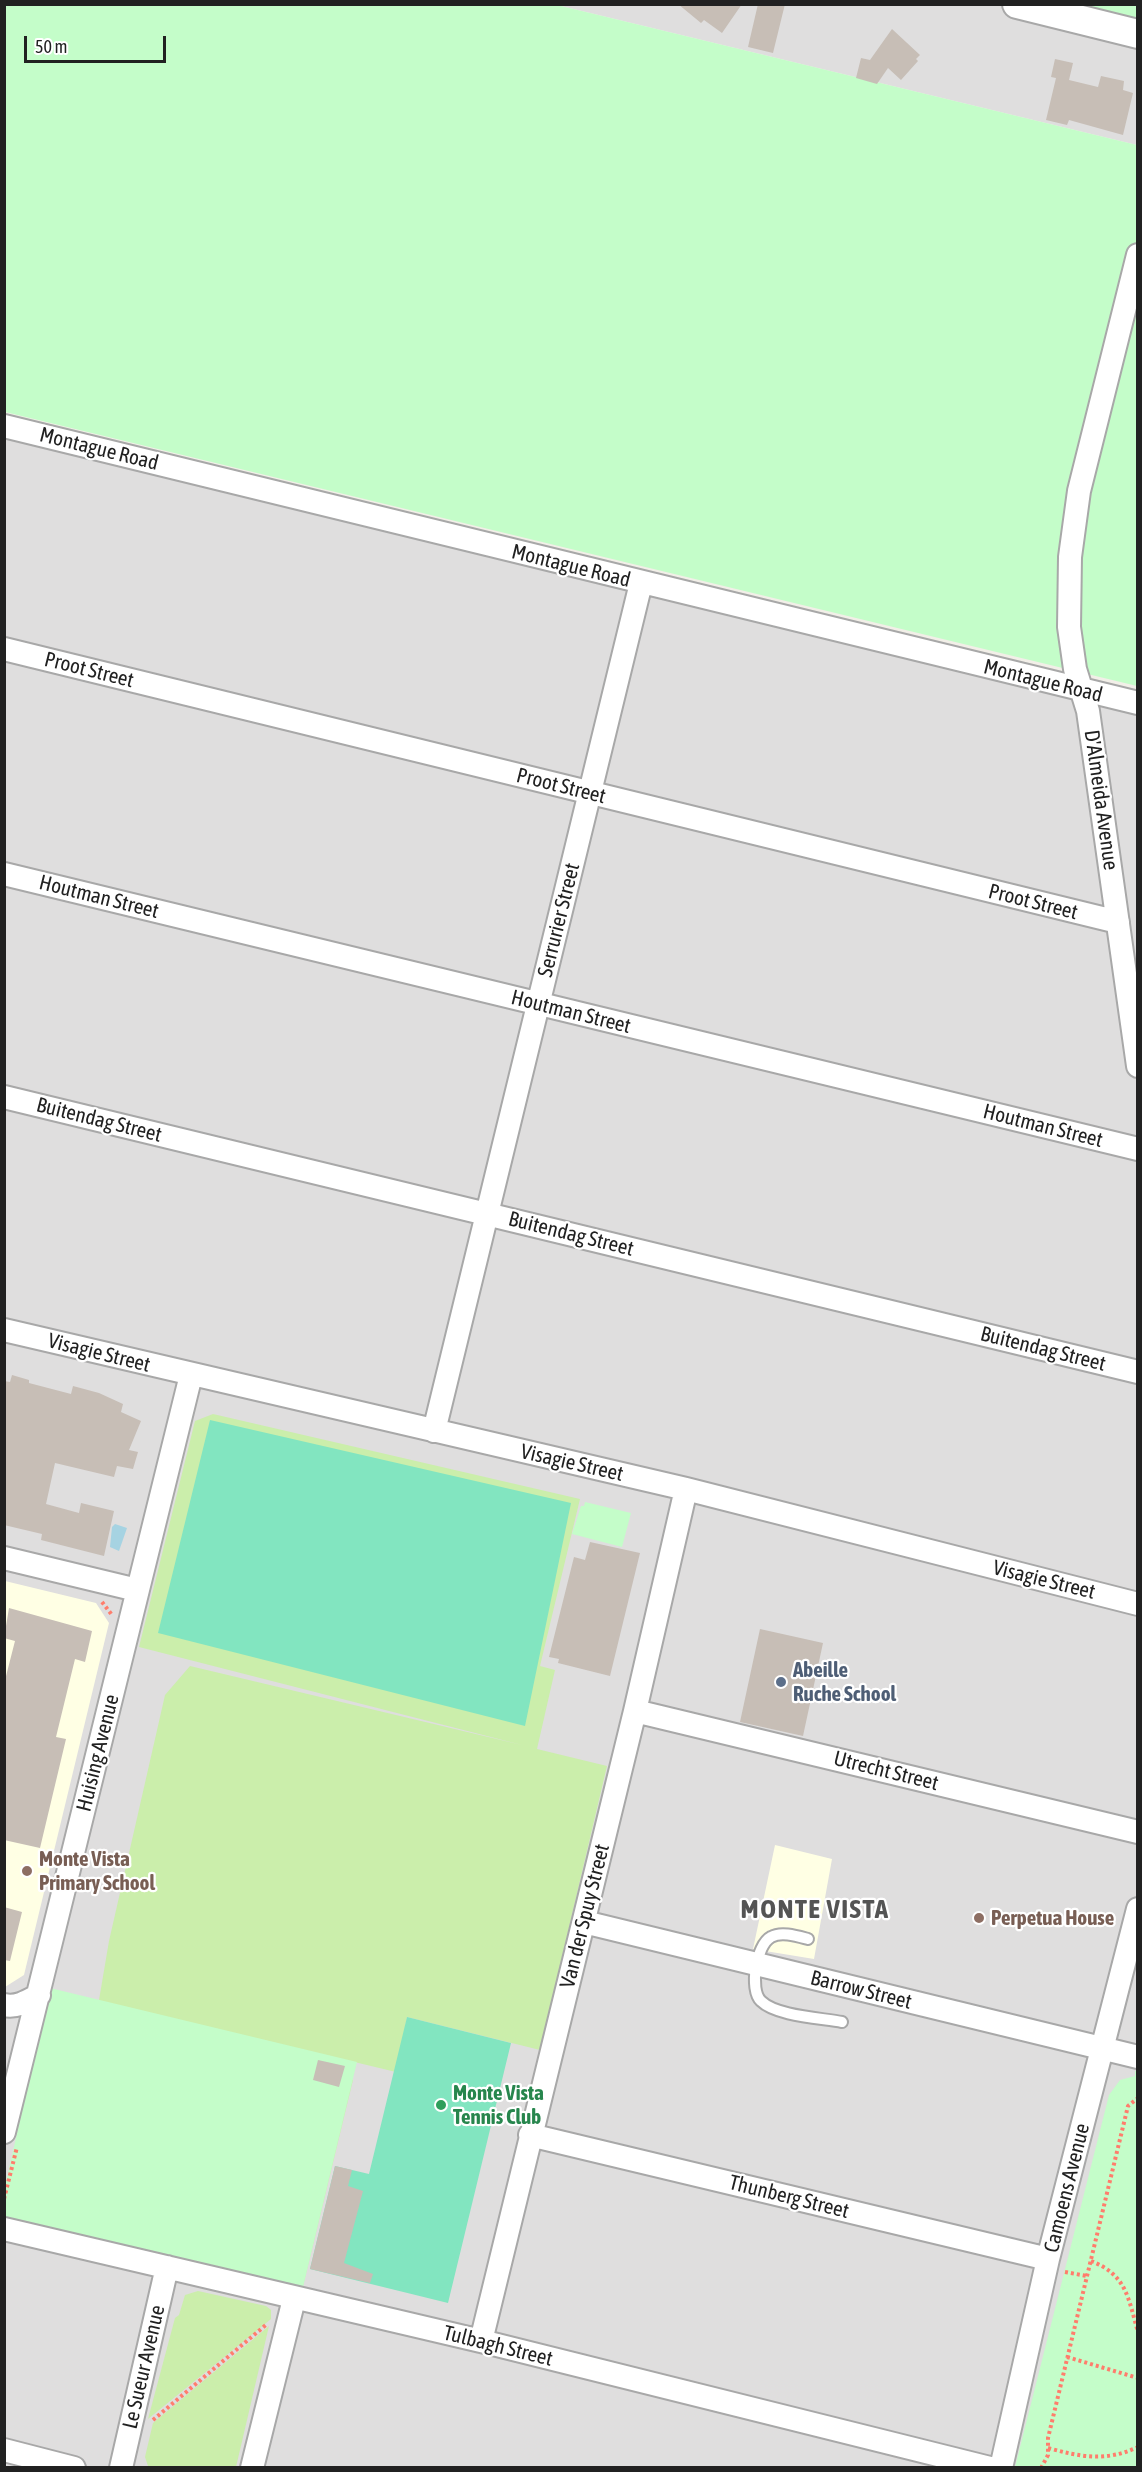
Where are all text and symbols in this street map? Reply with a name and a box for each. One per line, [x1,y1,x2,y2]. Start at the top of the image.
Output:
scale bar [27,24,170,62]
text: 50 m [35,36,67,57]
street label: Montague Road [37,422,161,476]
street label: Montague Road [509,539,633,593]
street label: Proot Street [42,647,136,693]
street label: Montague Road [981,654,1105,708]
street label: D'Almeida Avenue [1079,728,1123,872]
street label: Proot Street [514,763,608,809]
street label: Serrurier Street [533,860,585,980]
street label: Houtman Street [37,870,161,924]
street label: Proot Street [986,879,1080,925]
street label: Houtman Street [509,985,633,1039]
street label: Buitendag Street [34,1092,164,1148]
street label: Houtman Street [981,1099,1105,1153]
street label: Buitendag Street [506,1206,636,1262]
street label: Buitendag Street [978,1321,1108,1377]
street label: Visagie Street [45,1328,153,1378]
street label: Visagie Street [518,1439,626,1487]
street label: Visagie Street [990,1555,1098,1605]
place label: Abeille Ruche School [793,1657,896,1707]
marker: Abeille Ruche School [774,1675,788,1689]
street label: Huising Avenue [71,1692,125,1814]
street label: Utrecht Street [831,1746,941,1796]
street label: Van der Spuy Street [555,1841,615,1991]
place label: Monte Vista Primary School [39,1846,155,1896]
marker: Monte Vista Primary School [20,1864,34,1878]
district label: MONTE VISTA [741,1893,889,1925]
place label: Perpetua House [991,1905,1114,1931]
marker: Perpetua House [972,1911,986,1925]
street label: Barrow Street [808,1965,914,2015]
place label: Monte Vista Tennis Club [453,2080,544,2130]
marker: Monte Vista Tennis Club [434,2098,448,2112]
street label: Camoens Avenue [1039,2121,1095,2255]
street label: Thunberg Street [727,2170,851,2224]
street label: Le Sueur Avenue [118,2303,170,2431]
street label: Tulbagh Street [441,2320,555,2372]

